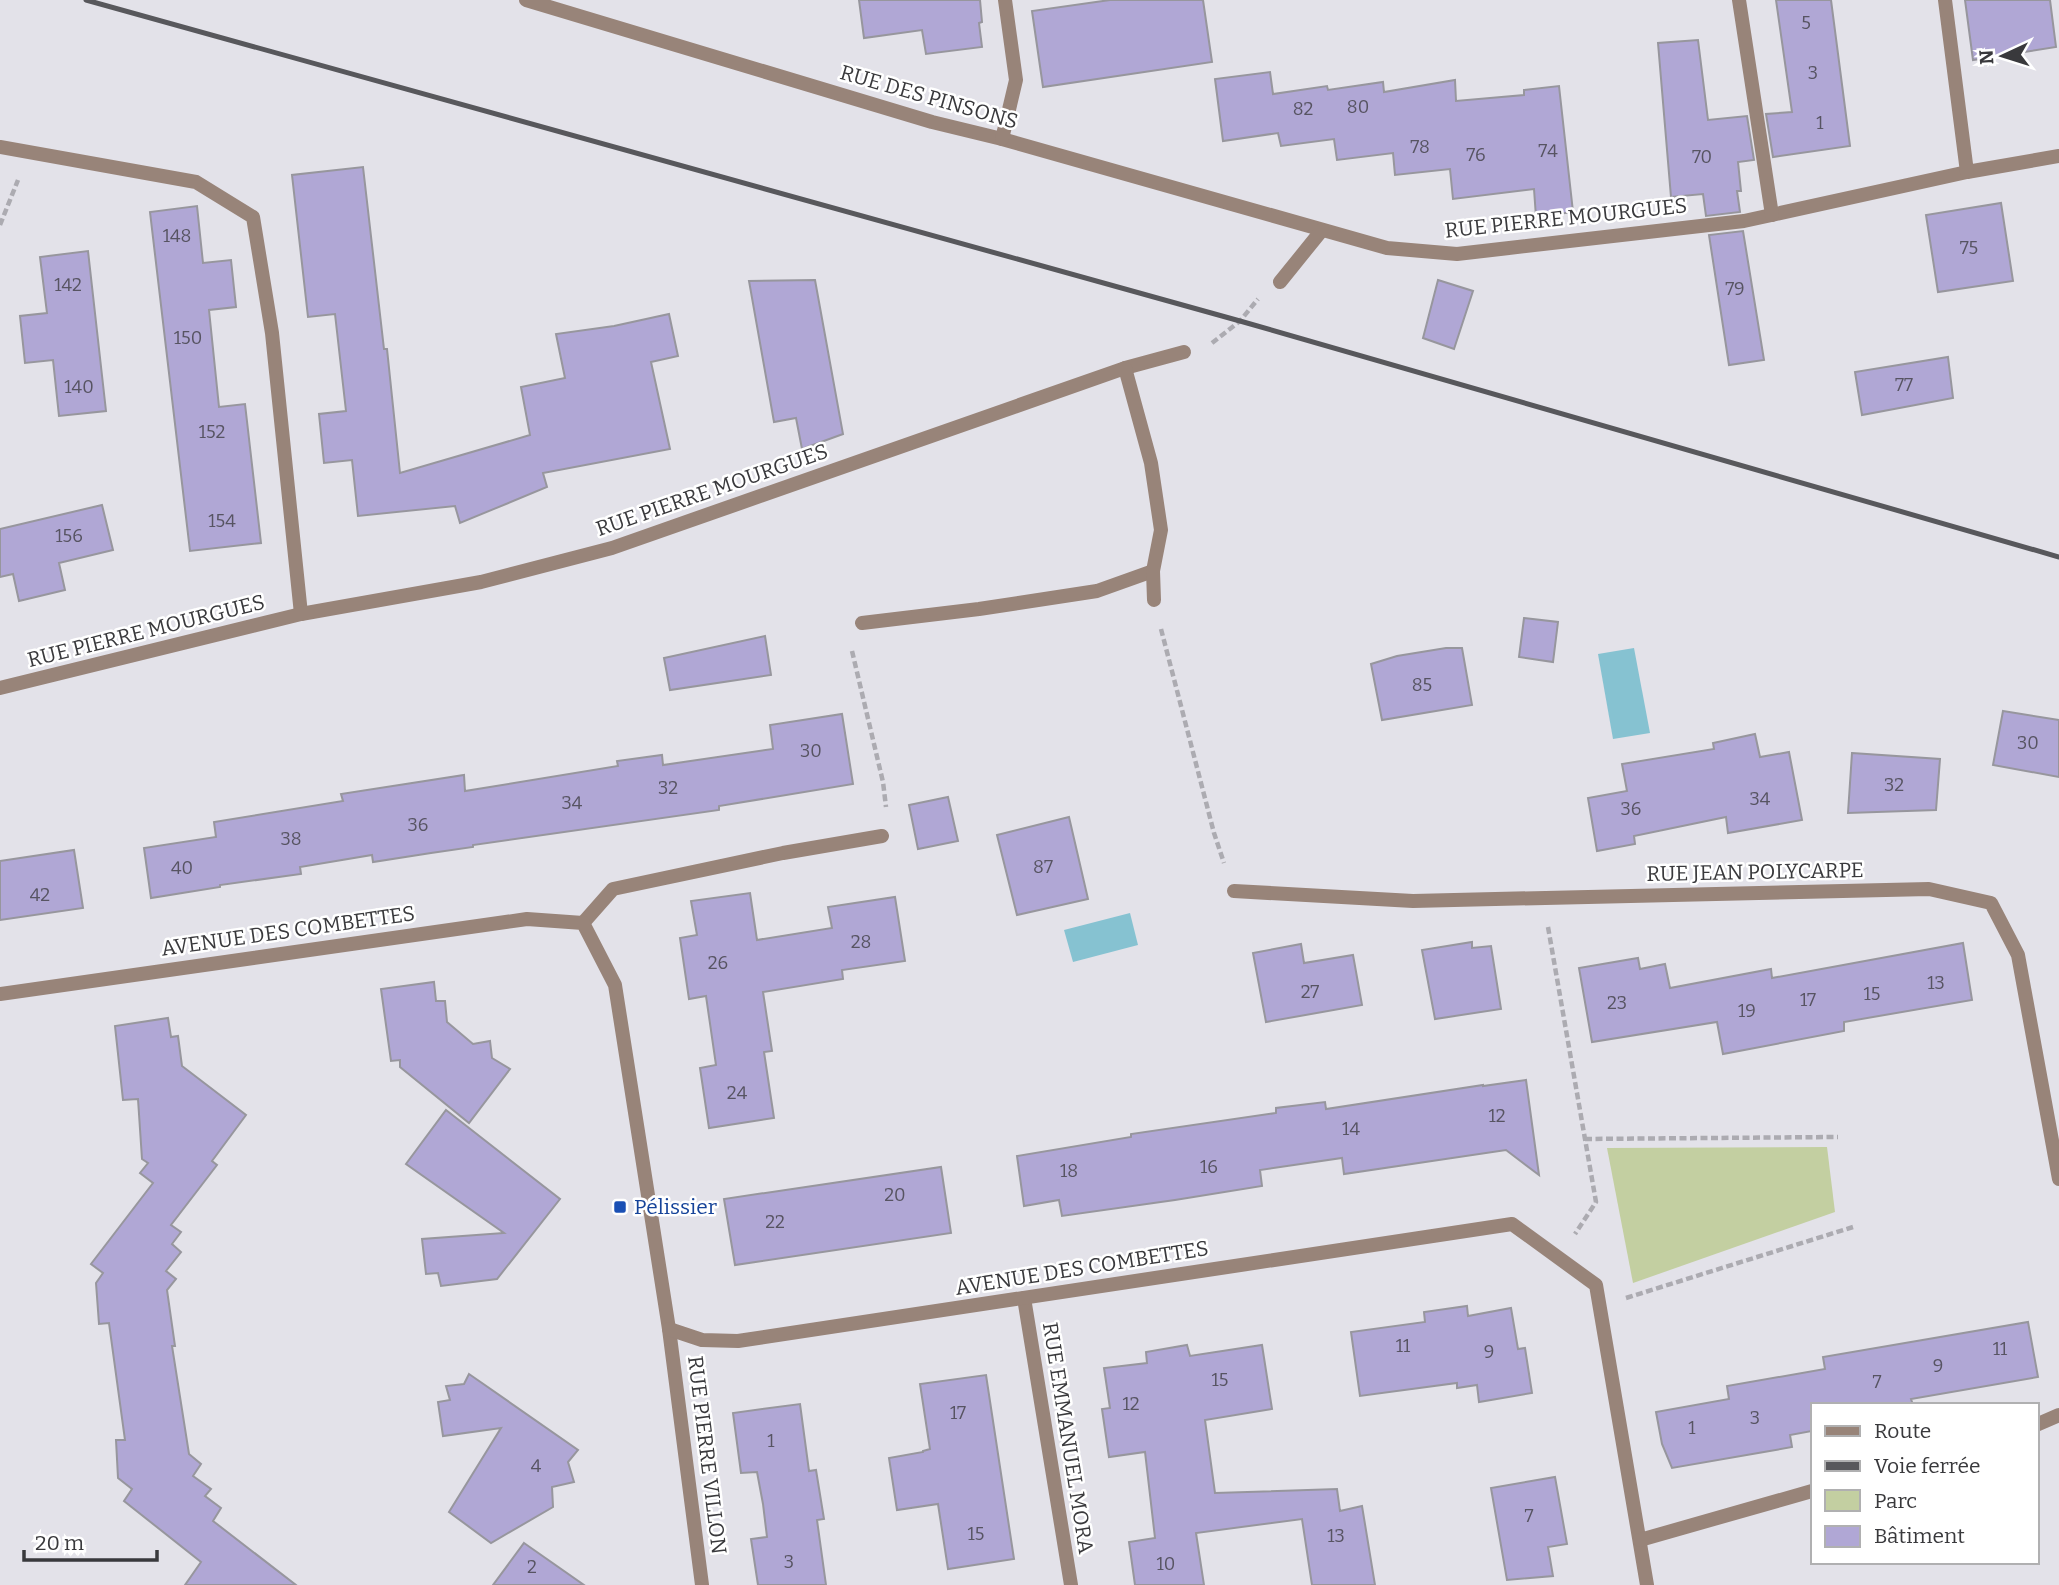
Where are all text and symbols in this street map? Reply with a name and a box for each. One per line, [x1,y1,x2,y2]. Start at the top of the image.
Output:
house number: 5 [1801,12,1811,34]
north arrow [1968,21,2038,91]
text: N [1975,49,1999,65]
street label: RUE DES PINSONS [837,59,1021,135]
house number: 3 [1808,62,1818,84]
house number: 80 [1347,96,1369,118]
house number: 82 [1293,98,1313,120]
house number: 1 [1816,112,1824,134]
house number: 78 [1410,136,1430,158]
house number: 74 [1538,140,1558,162]
house number: 76 [1466,144,1486,166]
house number: 70 [1692,146,1712,168]
street label: RUE PIERRE MOURGUES [1443,192,1689,244]
house number: 148 [163,225,191,247]
house number: 75 [1960,237,1978,259]
house number: 142 [54,274,82,296]
house number: 79 [1725,278,1745,300]
house number: 150 [174,327,202,349]
house number: 77 [1895,374,1913,396]
house number: 140 [64,376,94,398]
house number: 152 [199,421,225,443]
street label: RUE PIERRE MOURGUES [593,438,831,542]
house number: 154 [208,510,236,532]
house number: 156 [55,525,83,547]
street label: RUE PIERRE MOURGUES [25,589,267,673]
house number: 85 [1412,674,1432,696]
house number: 30 [2017,732,2039,754]
house number: 30 [800,740,822,762]
house number: 32 [1884,774,1904,796]
house number: 32 [658,777,678,799]
house number: 34 [1750,788,1771,810]
house number: 34 [562,792,583,814]
house number: 36 [1621,798,1641,820]
house number: 36 [408,814,428,836]
house number: 38 [280,828,302,850]
house number: 87 [1033,856,1053,878]
house number: 40 [171,857,193,879]
street label: RUE JEAN POLYCARPE [1646,857,1864,887]
house number: 42 [30,884,50,906]
street label: AVENUE DES COMBETTES [159,900,417,962]
house number: 28 [851,931,871,953]
house number: 26 [708,952,728,974]
house number: 13 [1927,972,1945,994]
house number: 27 [1301,981,1319,1003]
house number: 15 [1864,983,1880,1005]
house number: 17 [1800,989,1816,1011]
house number: 23 [1607,992,1627,1014]
house number: 19 [1738,1000,1756,1022]
house number: 24 [727,1082,748,1104]
house number: 12 [1488,1105,1506,1127]
house number: 14 [1342,1118,1360,1140]
house number: 16 [1200,1156,1218,1178]
house number: 18 [1060,1160,1078,1182]
house number: 20 [884,1184,906,1206]
place label: Pélissier [634,1194,717,1220]
marker: Pélissier [612,1199,628,1215]
house number: 22 [765,1211,785,1233]
street label: AVENUE DES COMBETTES [953,1235,1211,1301]
street label: RUE EMMANUEL MORA [1037,1320,1099,1556]
house number: 11 [1396,1335,1411,1357]
house number: 11 [1993,1338,2008,1360]
house number: 9 [1484,1341,1494,1363]
street label: RUE PIERRE VILLON [682,1354,732,1556]
house number: 9 [1933,1355,1943,1377]
house number: 15 [1212,1369,1228,1391]
house number: 7 [1872,1371,1882,1393]
house number: 12 [1122,1393,1140,1415]
house number: 17 [950,1402,966,1424]
legend [1811,1403,2038,1564]
house number: 3 [1750,1407,1760,1429]
house number: 1 [1688,1417,1696,1439]
text: Route [1874,1418,1931,1444]
house number: 1 [767,1430,775,1452]
text: Voie ferrée [1874,1453,1980,1479]
house number: 4 [531,1455,542,1477]
text: Parc [1874,1488,1917,1514]
house number: 7 [1524,1505,1534,1527]
scale bar [24,1518,158,1562]
house number: 15 [968,1523,984,1545]
text: Bâtiment [1874,1523,1965,1549]
house number: 13 [1327,1525,1345,1547]
text: 20 m [35,1530,84,1556]
house number: 3 [784,1551,794,1573]
house number: 10 [1157,1553,1175,1575]
house number: 2 [527,1556,537,1578]

